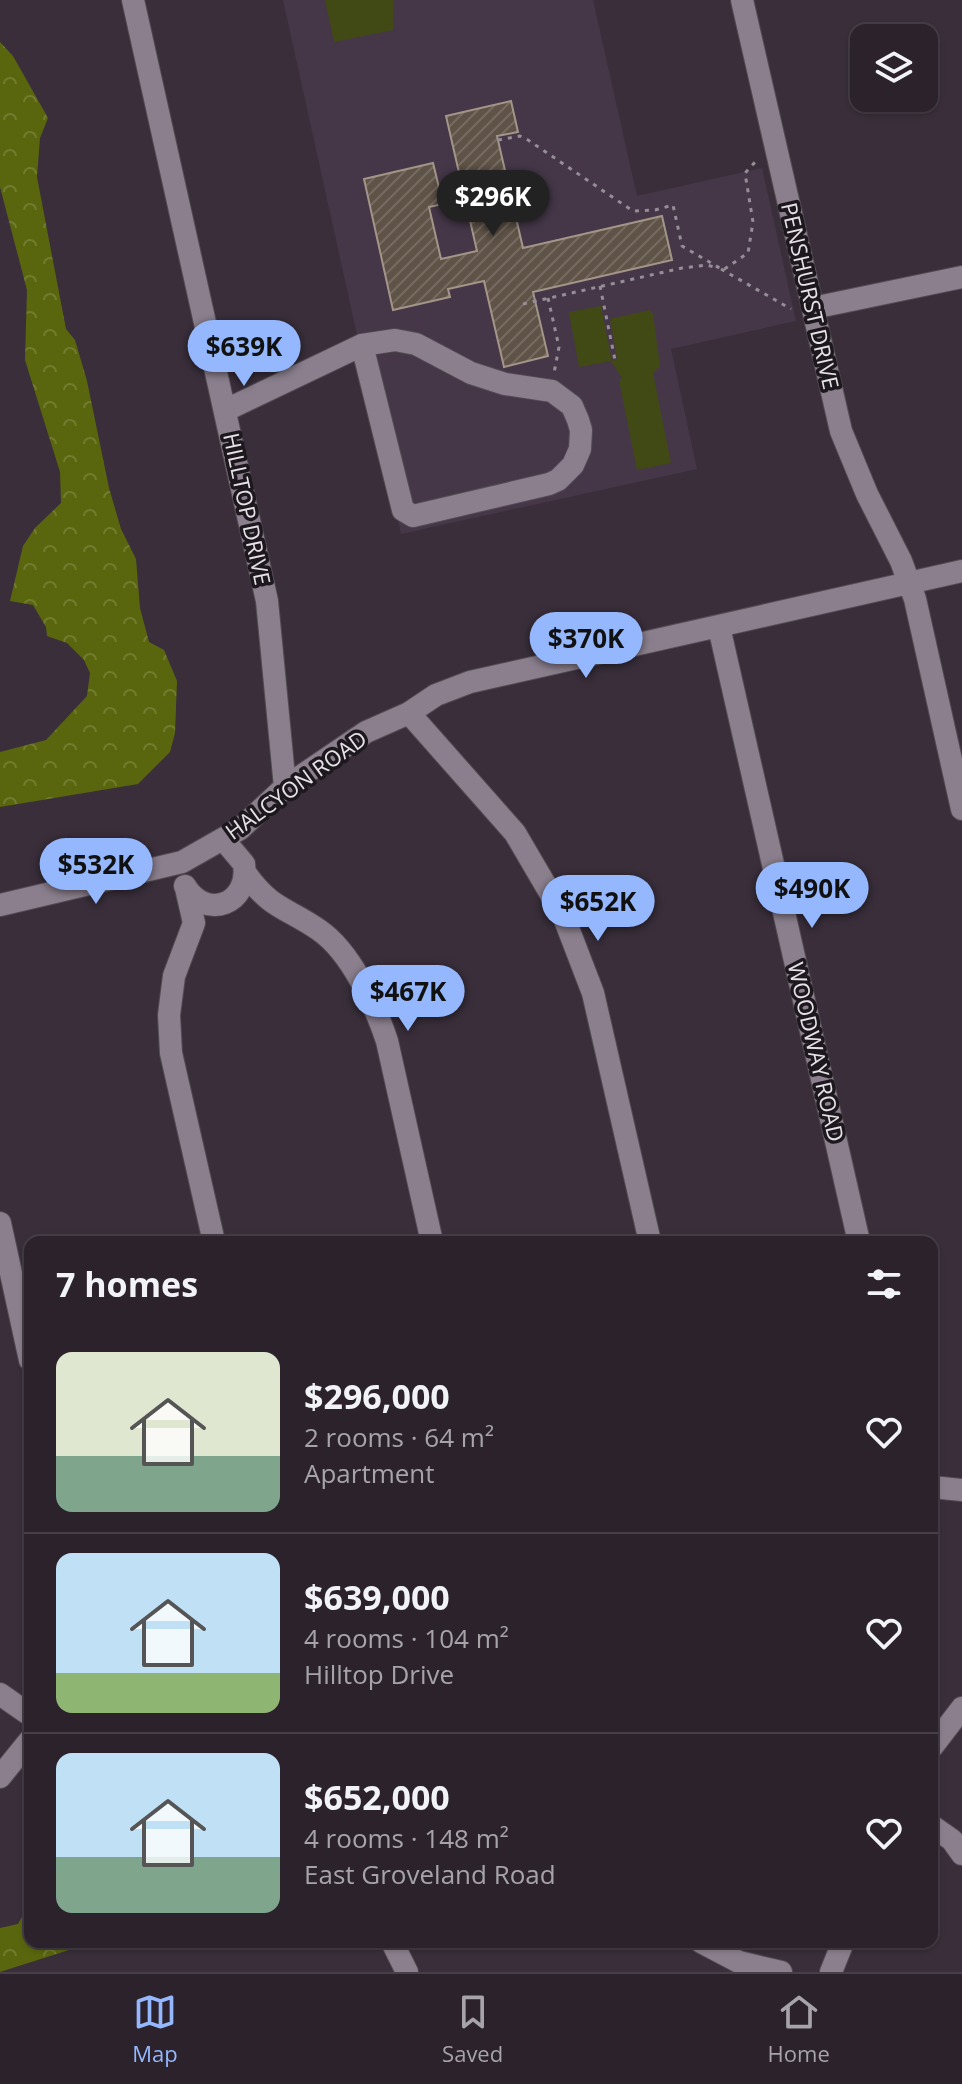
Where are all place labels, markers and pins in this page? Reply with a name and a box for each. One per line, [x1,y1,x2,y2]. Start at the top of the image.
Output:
pin: $296K [437,170,549,238]
pin: $639K [188,320,300,388]
pin: $370K [530,612,642,680]
pin: $532K [40,838,152,906]
pin: $490K [756,862,868,930]
pin: $652K [542,875,654,943]
pin: $467K [352,965,464,1033]

